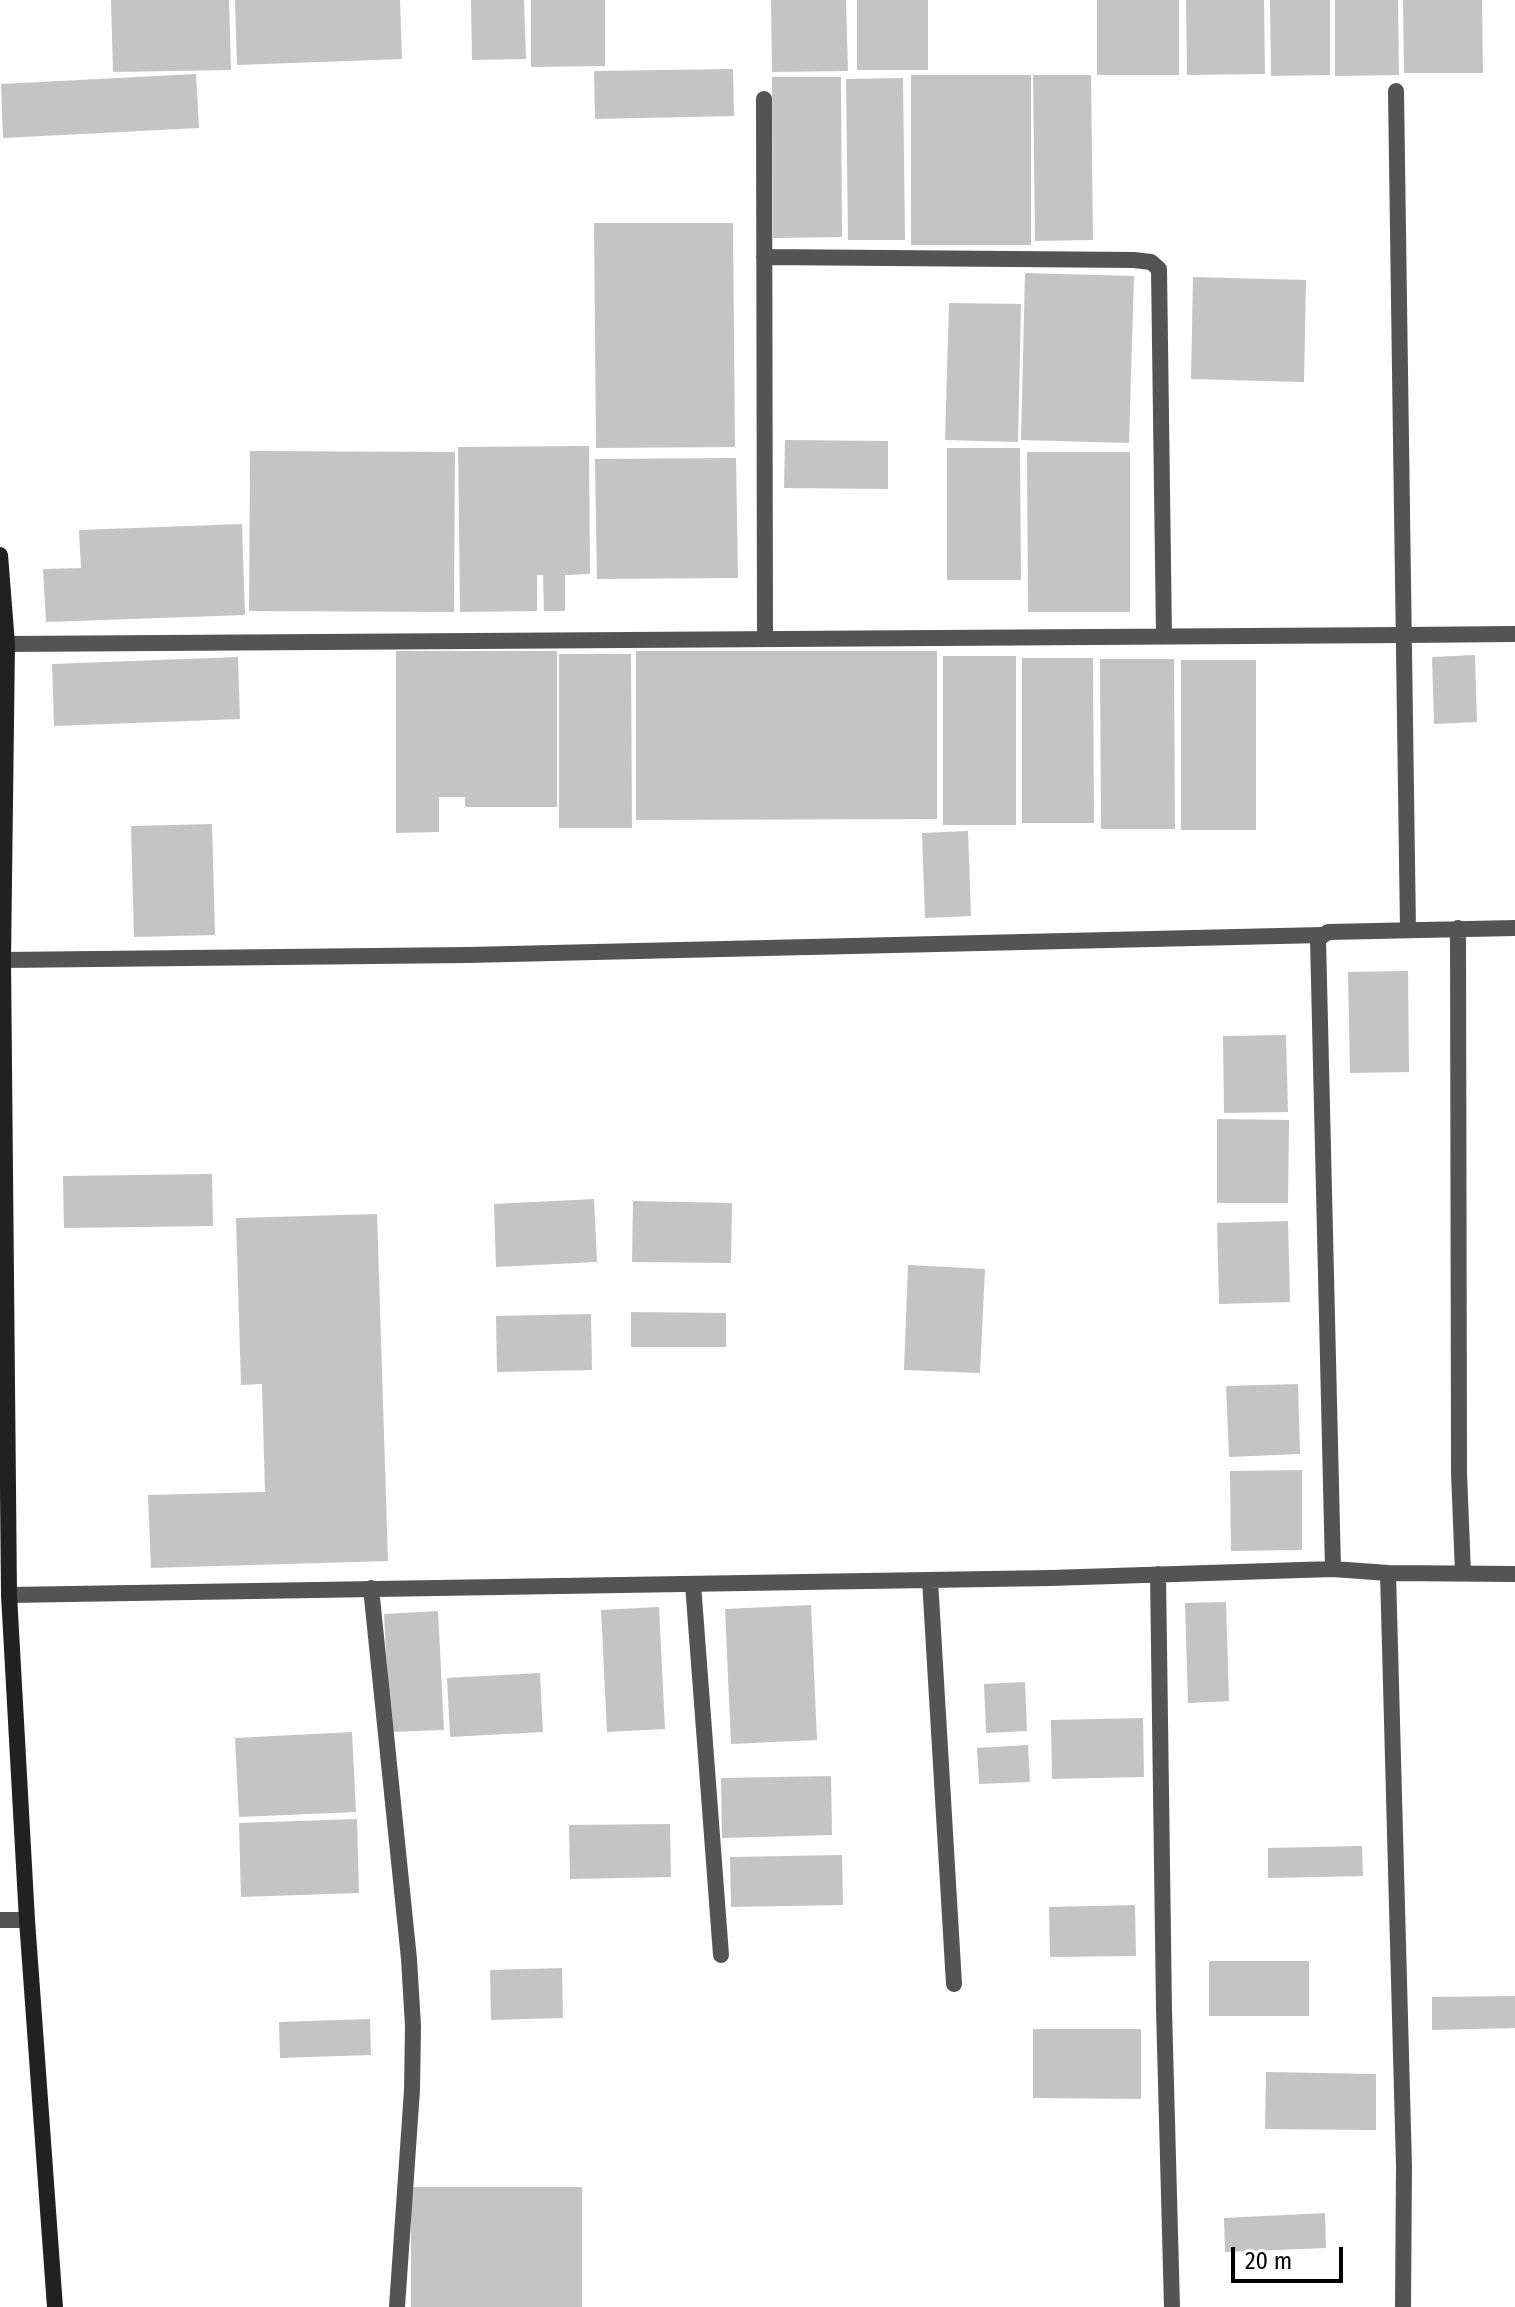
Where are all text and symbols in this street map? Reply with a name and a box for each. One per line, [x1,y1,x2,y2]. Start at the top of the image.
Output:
scale bar [1235,2231,1347,2281]
text: 20 m [1245,2247,1292,2275]

